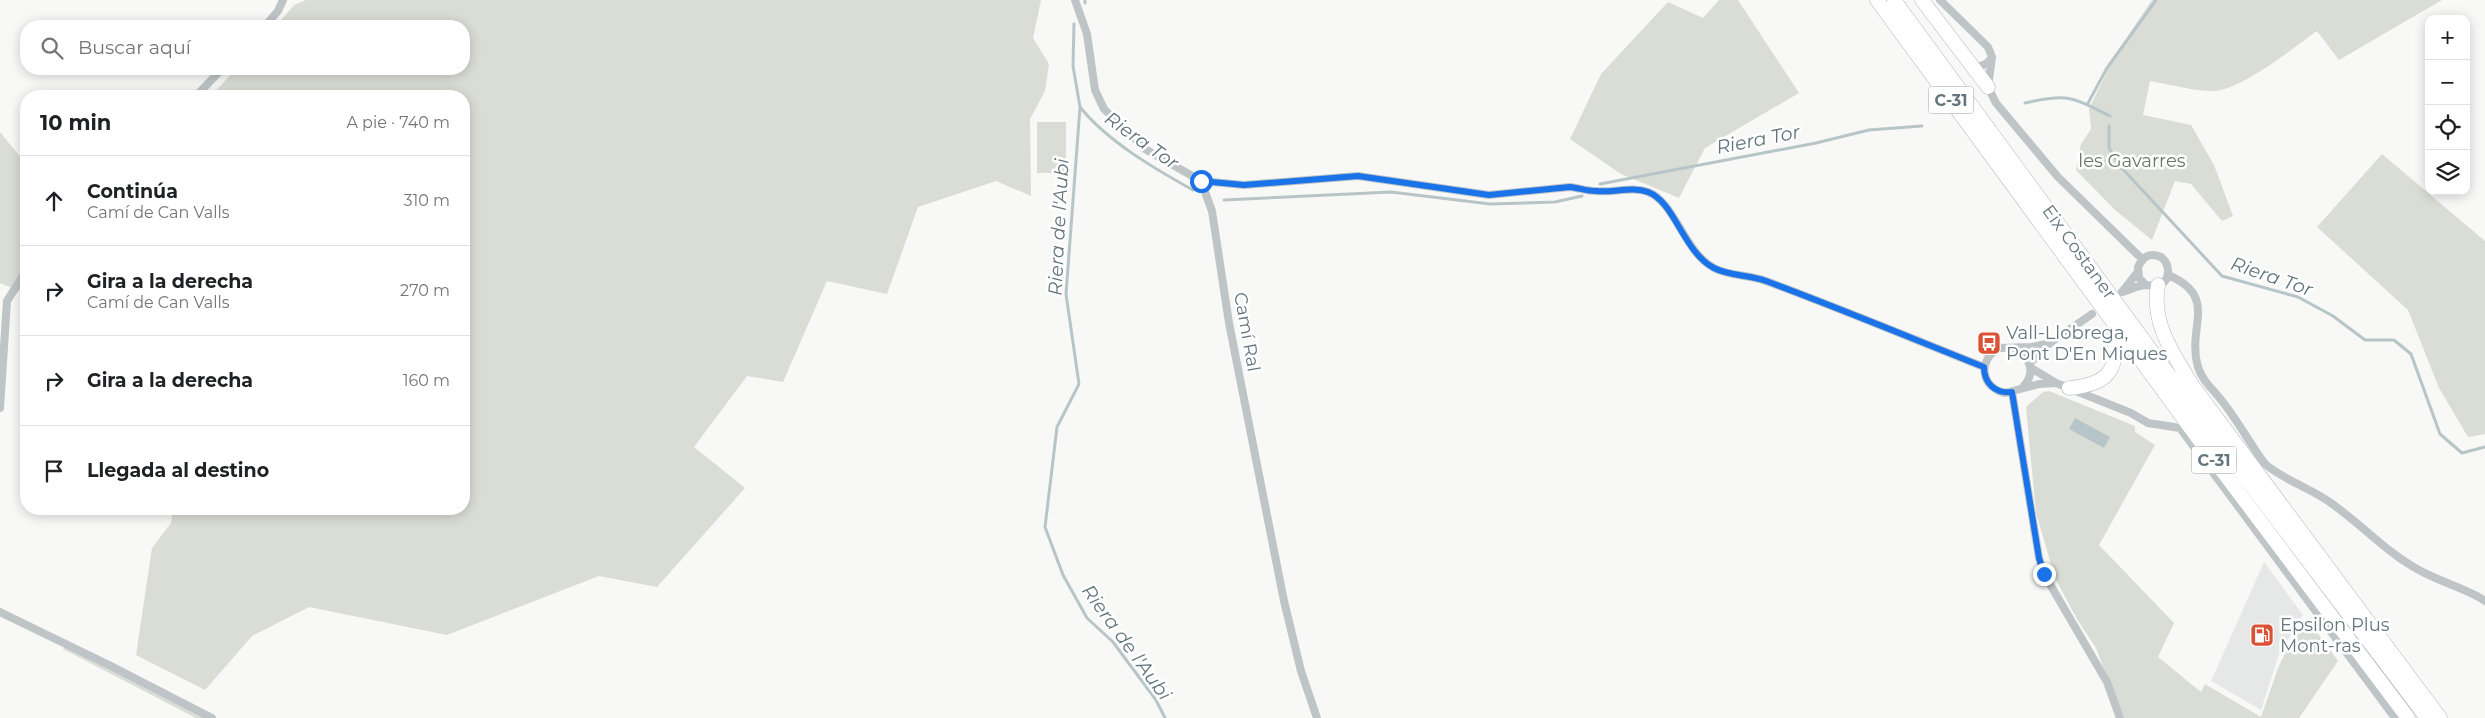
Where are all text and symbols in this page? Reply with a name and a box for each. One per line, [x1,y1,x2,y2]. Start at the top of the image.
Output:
map controls [2425,15,2470,195]
button: + [2425,15,2470,60]
search box [20,20,470,75]
icon: search [38,34,66,62]
text: Buscar aquí [78,36,191,59]
button: − [2425,60,2470,105]
road number: C-31 [1928,86,1974,114]
button: locate [2425,105,2470,150]
water label: Riera Tor [1100,107,1183,174]
text: 10 min [40,110,111,135]
text: A pie · 740 m [346,113,450,132]
water label: Riera Tor [1714,120,1802,159]
park label: les Gavarres [2078,150,2186,172]
button: layers [2425,150,2470,195]
water label: Riera de l'Aubi [1043,157,1074,296]
route start [1190,170,1213,193]
text: Continúa [87,180,178,203]
icon: ahead [40,187,68,215]
text: 310 m [403,191,450,210]
street label: Eix Costaner [2037,200,2121,304]
text: Camí de Can Valls [87,203,230,222]
water label: Riera Tor [2228,252,2316,301]
text: Gira a la derecha [87,270,253,293]
icon: right [40,277,68,305]
text: 270 m [400,281,450,300]
street label: Camí Ral [1229,291,1265,373]
text: Camí de Can Valls [87,293,230,312]
place label: Vall-Llobrega, Pont D'En Miques [2006,322,2167,365]
bus stop icon: Vall-Llobrega, Pont D'En Miques [1976,330,2002,356]
icon: right [40,367,68,395]
text: Gira a la derecha [87,369,253,392]
text: 160 m [403,371,450,390]
road number: C-31 [2192,446,2236,474]
icon: arrive [40,457,68,485]
text: Llegada al destino [87,459,269,482]
route end [2033,563,2056,586]
water label: Riera de l'Aubi [1077,580,1177,705]
place label: Epsilon Plus Mont-ras [2280,614,2390,657]
fuel station icon: Epsilon Plus Mont-ras [2249,622,2275,648]

